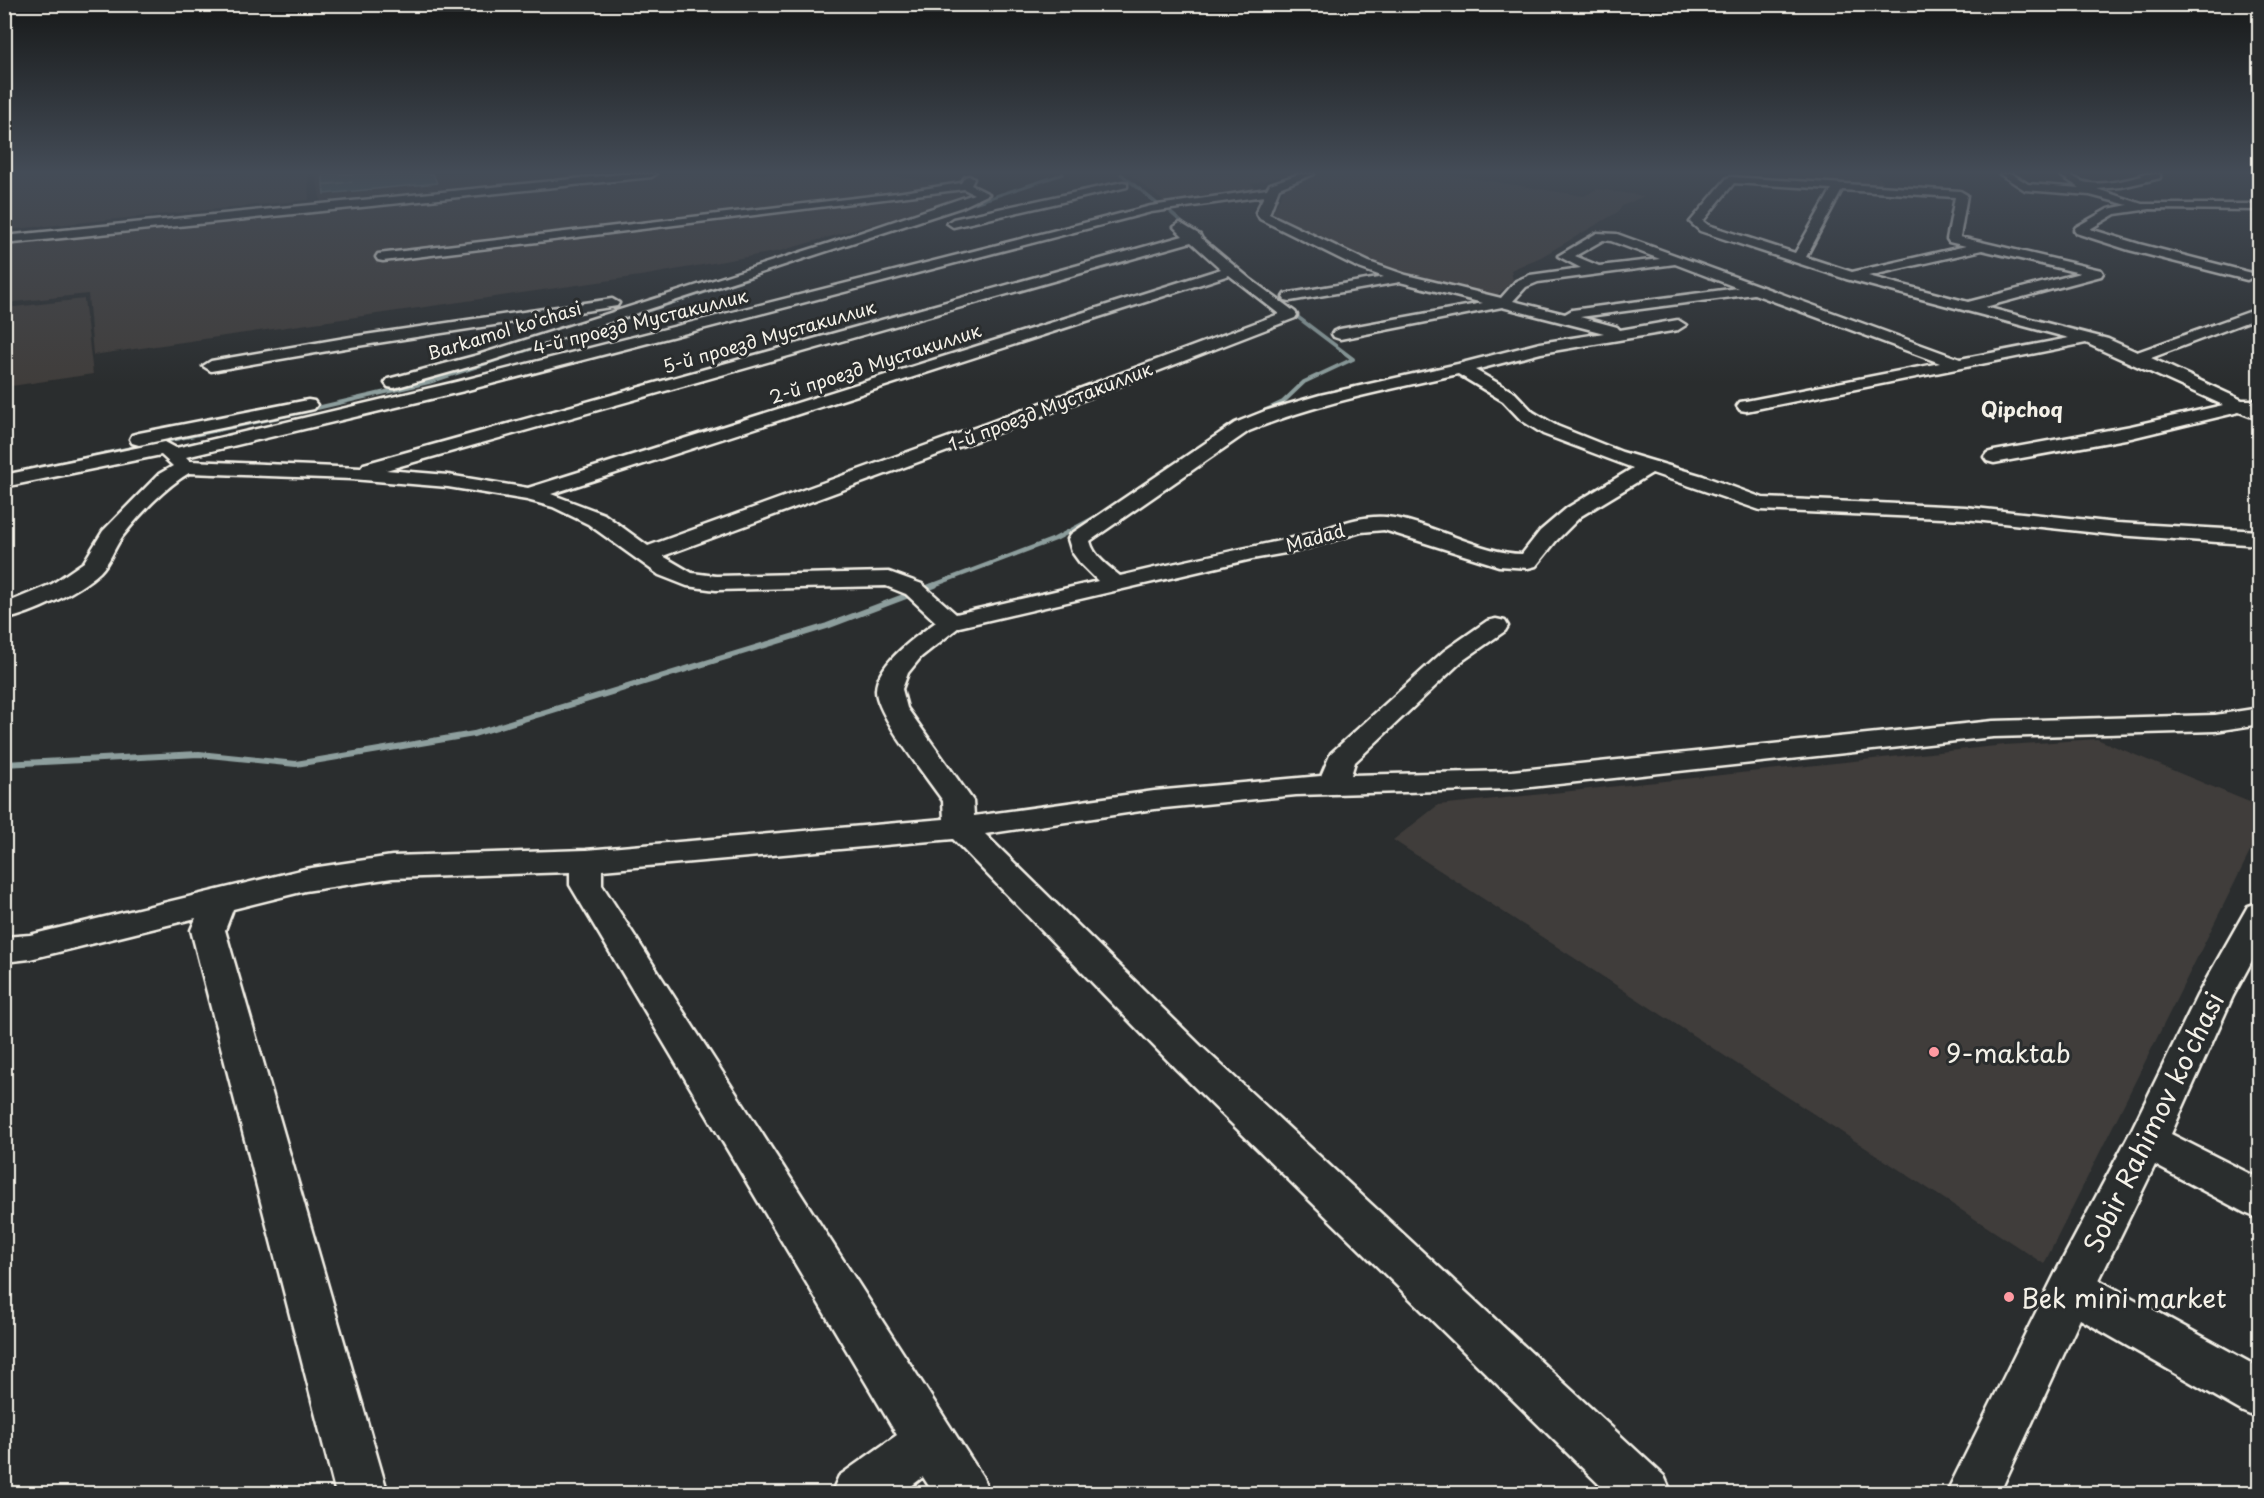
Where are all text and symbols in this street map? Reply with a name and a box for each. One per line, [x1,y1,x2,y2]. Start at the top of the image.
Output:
street label: 4-й проезд Мустакиллик [530,281,751,361]
street label: 5-й проезд Мустакиллик [659,293,879,379]
street label: Barkamol ko'chasi [423,294,585,366]
street label: 2-й проезд Мустакиллик [766,316,985,410]
street label: 1-й проезд Мустакиллик [944,354,1156,457]
district label: Qipchoq [1981,394,2063,424]
street label: Madad [1283,516,1347,558]
street label: Sobir Rahimov ko'chasi [2073,985,2233,1259]
place label: 9-maktab [1946,1033,2071,1072]
marker: 9-maktab [1927,1045,1941,1059]
place label: Bek mini market [2021,1278,2227,1317]
marker: Bek mini market [2002,1290,2016,1304]

